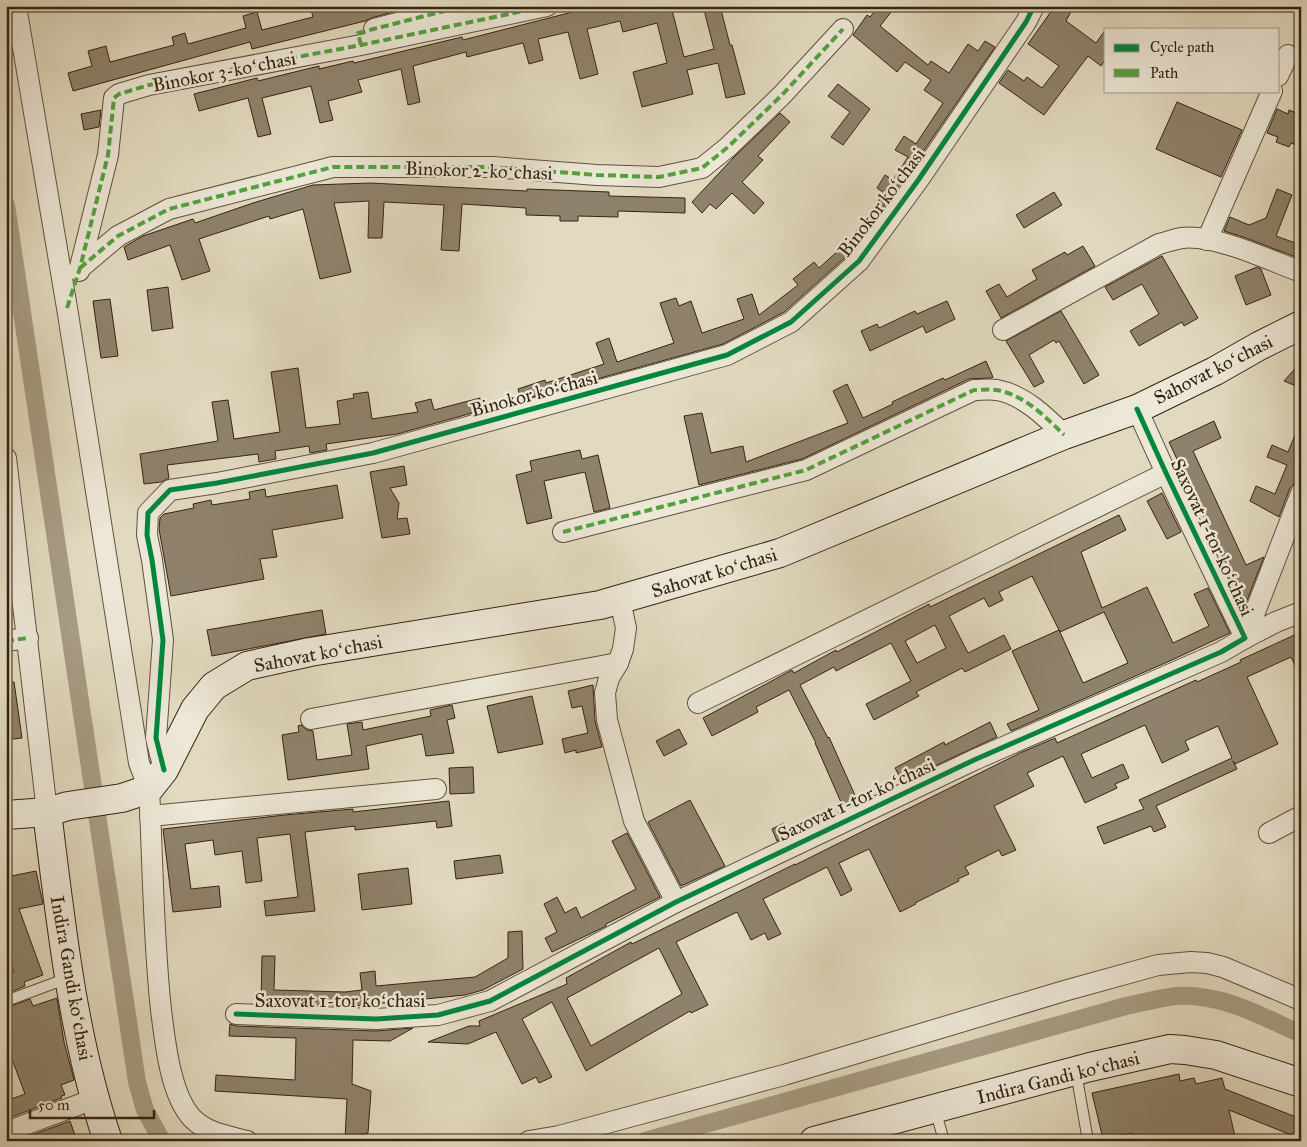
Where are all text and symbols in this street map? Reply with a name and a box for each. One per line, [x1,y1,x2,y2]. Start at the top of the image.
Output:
legend [1104,28,1280,92]
text: Cycle path [1150,38,1215,56]
street label: Binokor 3-koʻchasi [150,46,298,97]
text: Path [1150,64,1179,82]
street label: Binokor koʻchasi [833,143,930,261]
street label: Binokor 2-koʻchasi [405,156,553,185]
street label: Sahovat koʻchasi [1150,330,1277,409]
street label: Binokor koʻchasi [468,365,600,421]
street label: Saxovat 1-tor koʻchasi [1166,455,1259,620]
street label: Sahovat koʻchasi [648,542,780,603]
street label: Sahovat koʻchasi [252,630,384,677]
street label: Saxovat 1-tor koʻchasi [774,753,939,846]
street label: Indira Gandi koʻchasi [46,894,97,1062]
street label: Saxovat 1-tor koʻchasi [254,989,426,1012]
street label: Indira Gandi koʻchasi [974,1046,1142,1109]
scale bar [30,1087,154,1119]
text: 50 m [38,1096,70,1114]

